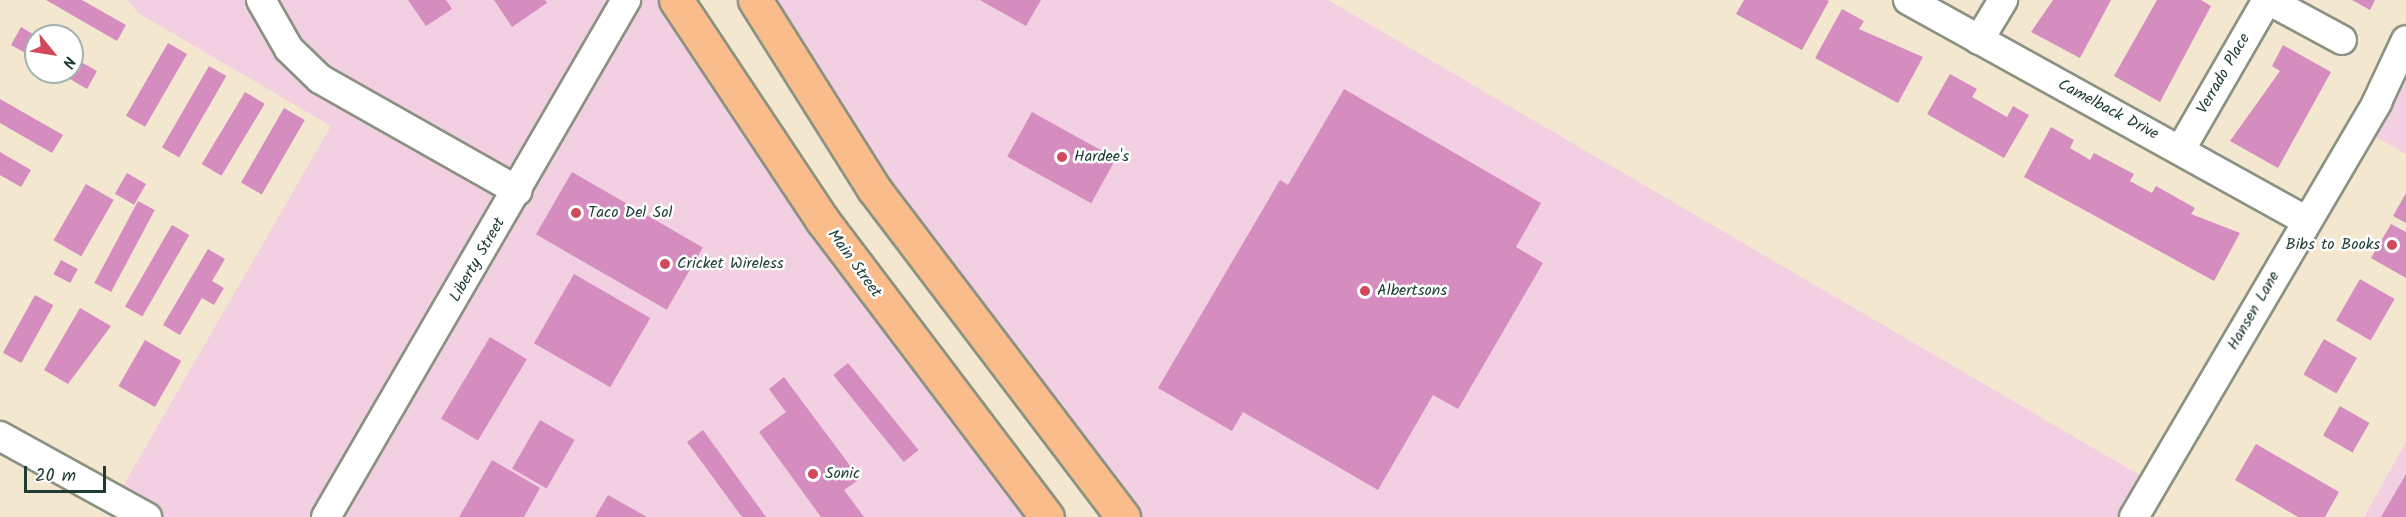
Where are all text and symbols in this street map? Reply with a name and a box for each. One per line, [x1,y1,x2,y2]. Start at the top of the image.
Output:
north arrow [24,24,84,84]
street label: Verrado Place [2193,30,2255,118]
text: N [55,52,82,73]
street label: Camelback Drive [2054,75,2162,145]
place label: Hardee's [1074,147,1129,167]
marker: Hardee's [1055,150,1069,164]
place label: Taco Del Sol [588,203,672,223]
marker: Taco Del Sol [569,206,583,220]
street label: Liberty Street [446,214,510,306]
street label: Main Street [823,226,885,302]
place label: Bibs to Books [2286,235,2380,255]
marker: Bibs to Books [2385,238,2399,252]
place label: Cricket Wireless [677,254,784,274]
marker: Cricket Wireless [658,257,672,271]
street label: Hansen Lane [2224,268,2284,354]
place label: Albertsons [1377,281,1447,301]
marker: Albertsons [1358,284,1372,298]
scale bar [27,454,110,492]
text: 20 m [35,462,76,491]
place label: Sonic [825,464,860,484]
marker: Sonic [806,467,820,481]

